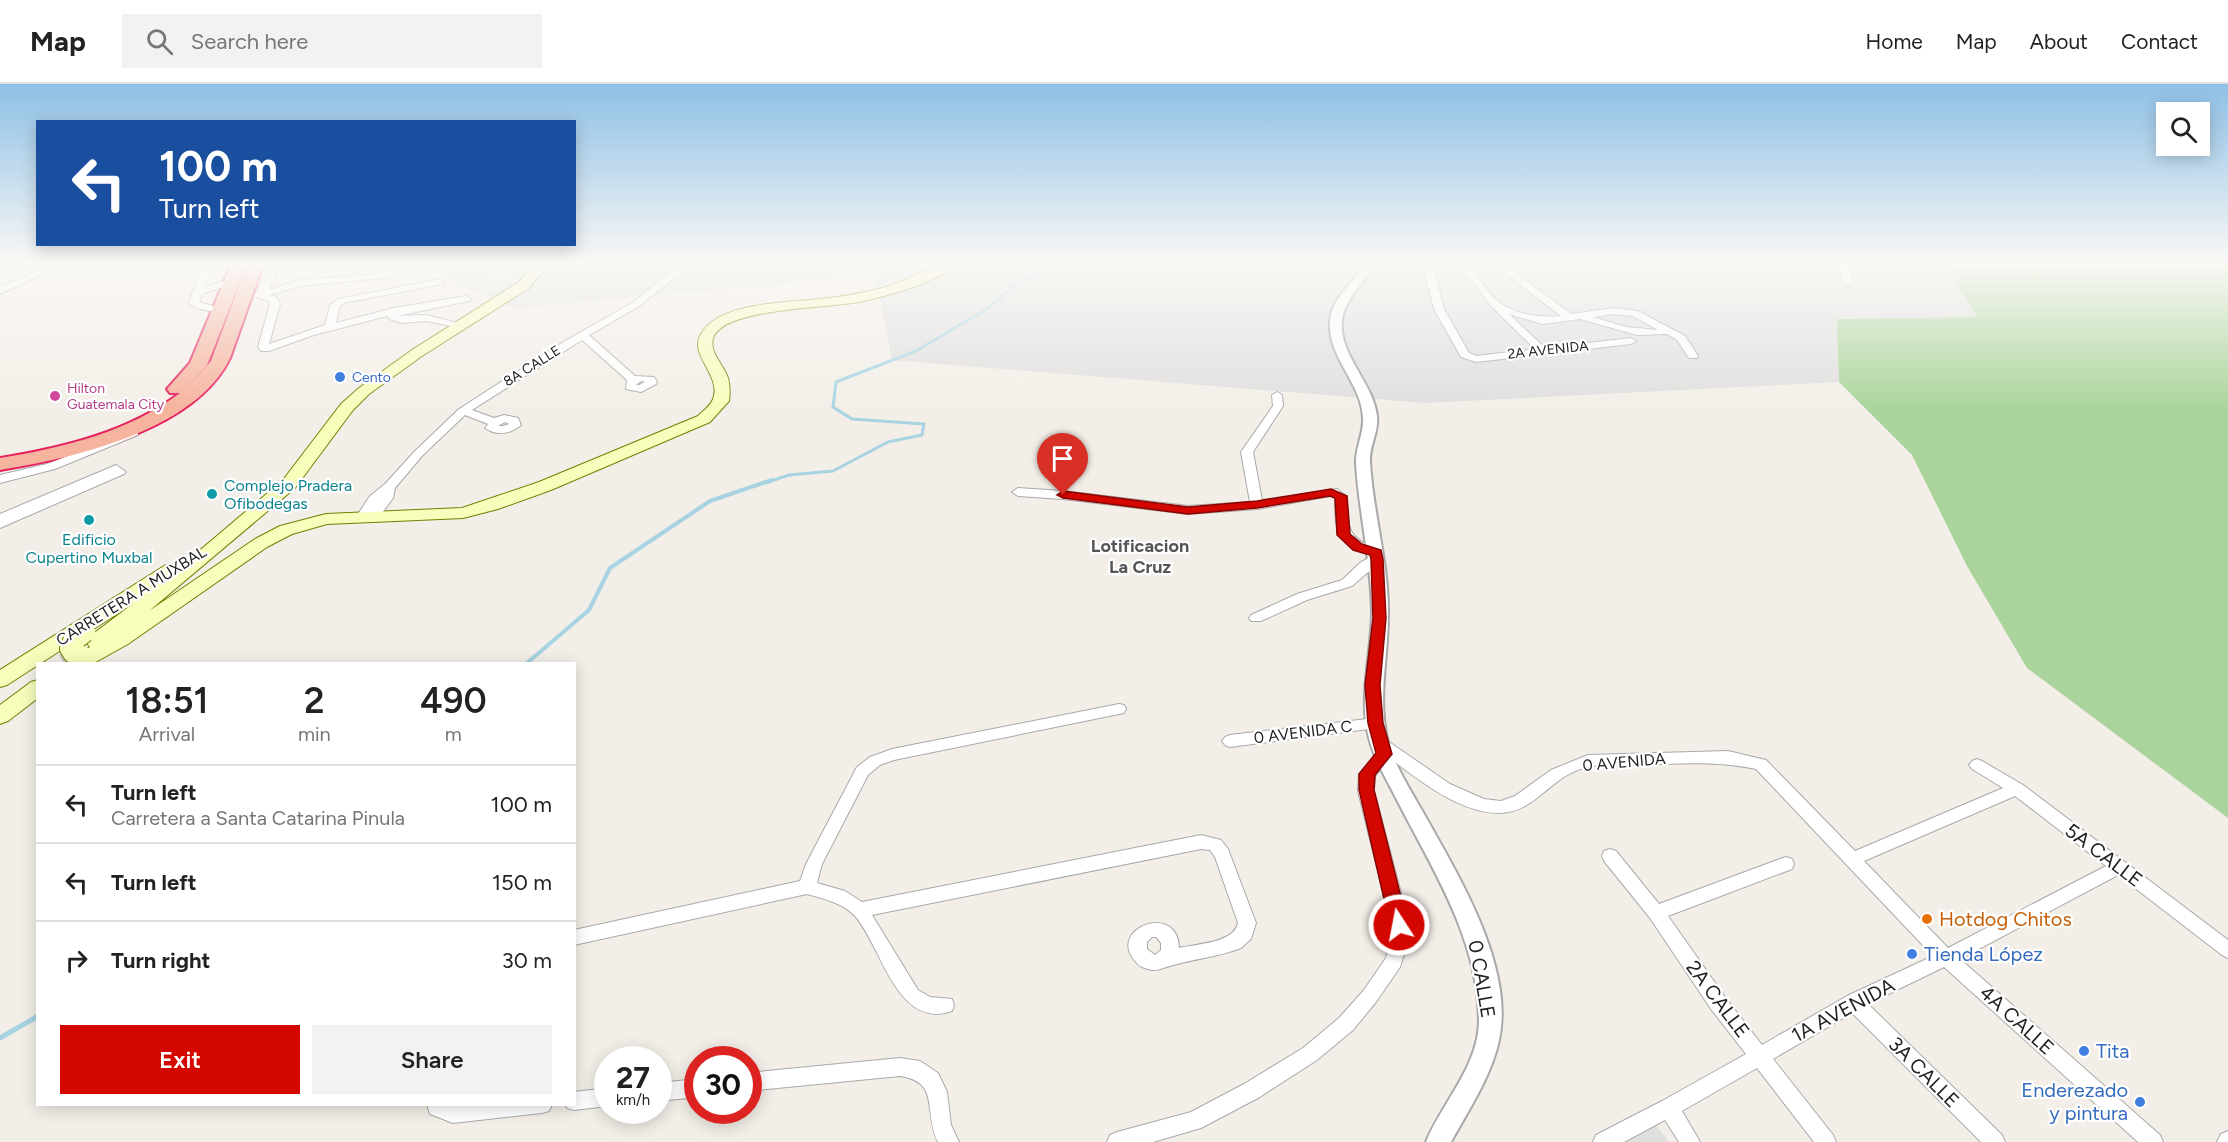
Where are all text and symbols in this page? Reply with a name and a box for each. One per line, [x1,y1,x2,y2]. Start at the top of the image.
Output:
search box [122,14,542,68]
text: Map [30,24,86,58]
icon: search [143,25,176,58]
text: Search here [191,28,308,55]
text: Home [1866,29,1923,54]
text: Map [1956,29,1997,54]
text: About [2030,29,2088,54]
text: Contact [2121,29,2198,54]
map controls [2156,102,2210,156]
button: search [2156,102,2210,156]
text: 100 m [159,141,278,192]
icon: left [60,144,138,222]
text: Turn left [159,192,259,225]
street label: 2A AVENIDA [1507,337,1590,363]
street label: 8A CALLE [500,342,564,390]
place label: Cento [352,369,391,386]
marker: Cento [333,370,347,384]
place label: Hilton Guatemala City [67,380,165,413]
marker: Hilton Guatemala City [48,389,62,403]
pin [1037,433,1088,495]
icon: arrive [1046,442,1079,475]
place label: Complejo Pradera Ofibodegas [224,476,352,513]
marker: Complejo Pradera Ofibodegas [205,487,219,501]
marker: Edificio Cupertino Muxbal [82,513,96,527]
place label: Edificio Cupertino Muxbal [25,530,153,567]
district label: Lotificacion La Cruz [1091,535,1189,578]
street label: CARRETERA A MUXBAL [52,542,210,650]
text: 18:51 [125,679,209,722]
text: 2 [304,679,325,722]
text: 490 [420,679,487,722]
street label: 0 AVENIDA C [1253,717,1353,747]
text: Arrival [139,722,195,746]
text: min [298,722,331,746]
text: m [445,722,462,746]
street label: 0 AVENIDA [1582,749,1667,775]
text: Turn left [111,779,197,806]
icon: left [60,788,93,821]
text: 100 m [491,791,552,818]
text: Carretera a Santa Catarina Pinula [111,806,405,830]
street label: 5A CALLE [2061,818,2147,892]
icon: left [60,866,93,899]
text: Turn left [111,869,197,896]
text: 150 m [492,869,552,896]
position arrow [1367,893,1431,957]
place label: Hotdog Chitos [1939,907,2072,931]
marker: Hotdog Chitos [1920,912,1934,926]
street label: 0 CALLE [1463,938,1501,1020]
place label: Tienda López [1924,942,2043,966]
icon: right [60,944,93,977]
text: Turn right [111,947,210,974]
text: 30 m [502,947,552,974]
marker: Tienda López [1905,947,1919,961]
street label: 2A CALLE [1681,956,1755,1042]
street label: 1A AVENIDA [1787,973,1899,1047]
street label: 4A CALLE [1975,980,2059,1060]
button: Exit [60,1025,300,1094]
button: Share [312,1025,552,1094]
street label: 3A CALLE [1884,1032,1964,1112]
place label: Tita [2096,1039,2129,1063]
marker: Tita [2077,1044,2091,1058]
speed limit sign: 30 [684,1046,762,1124]
text: 27 [616,1059,650,1096]
place label: Enderezado y pintura [2021,1078,2128,1125]
text: km/h [616,1091,650,1109]
marker: Enderezado y pintura [2133,1095,2147,1109]

